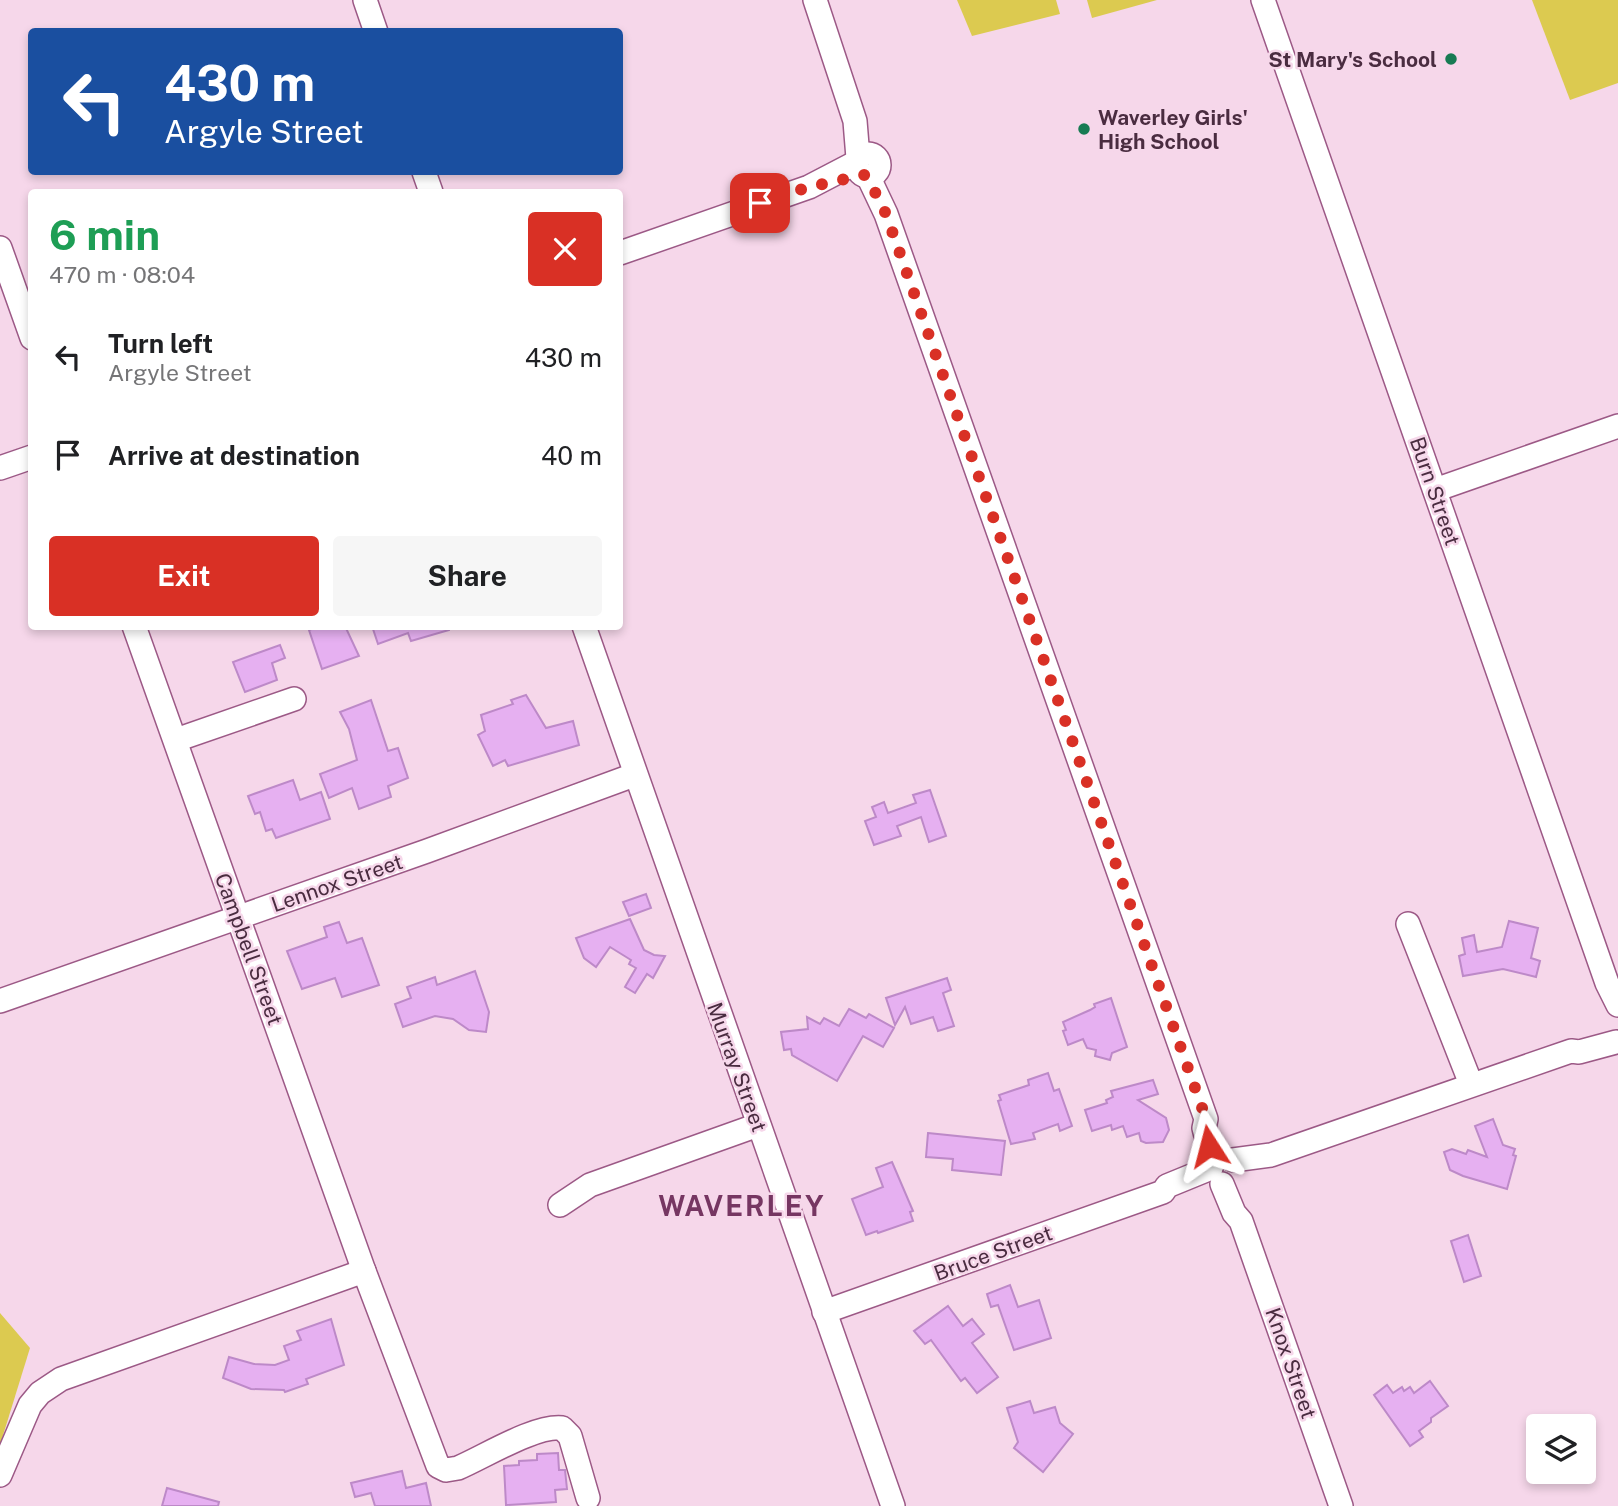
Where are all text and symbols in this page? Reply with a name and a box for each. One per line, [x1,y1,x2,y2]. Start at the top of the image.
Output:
place label: St Mary's School [1268,47,1437,72]
marker: St Mary's School [1443,51,1459,67]
text: 430 m [164,54,315,112]
icon: left [49,56,140,147]
place label: Waverley Girls' High School [1098,105,1248,154]
text: Argyle Street [164,113,364,150]
marker: Waverley Girls' High School [1076,121,1092,137]
pin [730,173,790,233]
icon: arrive [741,184,779,222]
text: 6 min [49,210,160,259]
button: close [528,212,602,286]
text: 470 m · 08:04 [49,261,195,288]
text: Turn left [108,328,213,359]
icon: left [49,338,87,376]
text: 430 m [525,342,602,373]
text: Argyle Street [108,359,252,386]
street label: Burn Street [1405,433,1465,549]
icon: arrive [49,436,87,474]
text: Arrive at destination [108,440,360,471]
text: 40 m [541,440,602,471]
button: Exit [49,536,319,616]
button: Share [333,536,602,616]
street label: Lennox Street [268,849,406,917]
street label: Campbell Street [210,870,288,1028]
street label: Murray Street [702,999,772,1135]
position arrow [1172,1109,1246,1183]
district label: WAVERLEY [658,1189,826,1222]
street label: Bruce Street [930,1220,1056,1286]
street label: Knox Street [1260,1304,1322,1422]
map controls [1526,1414,1596,1484]
button: layers [1526,1414,1596,1484]

